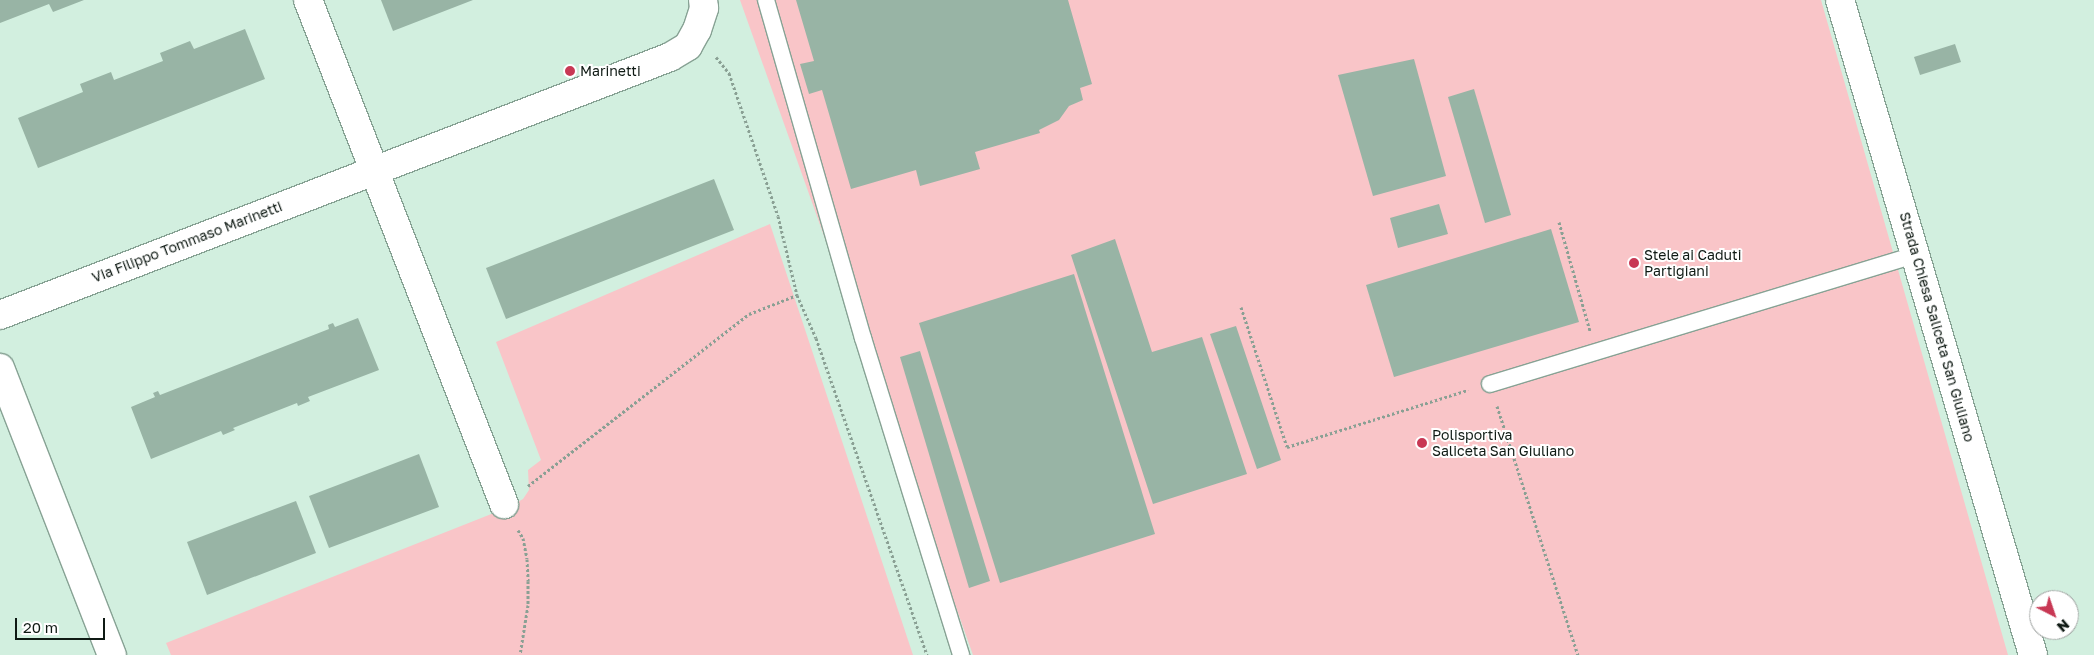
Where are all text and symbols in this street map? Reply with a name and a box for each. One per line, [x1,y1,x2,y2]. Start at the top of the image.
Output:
place label: Marinetti [580,63,641,79]
marker: Marinetti [564,65,576,77]
street label: Via Filippo Tommaso Marinetti [89,198,285,286]
street label: Strada Chiesa Saliceta San Giuliano [1896,210,1978,444]
place label: Stele ai Caduti Partigiani [1644,247,1741,280]
marker: Stele ai Caduti Partigiani [1628,257,1640,269]
place label: Polisportiva Saliceta San Giuliano [1432,427,1574,460]
marker: Polisportiva Saliceta San Giuliano [1416,437,1428,449]
north arrow [2029,590,2079,640]
scale bar [18,608,108,640]
text: N [2054,616,2073,636]
text: 20 m [23,618,58,636]

